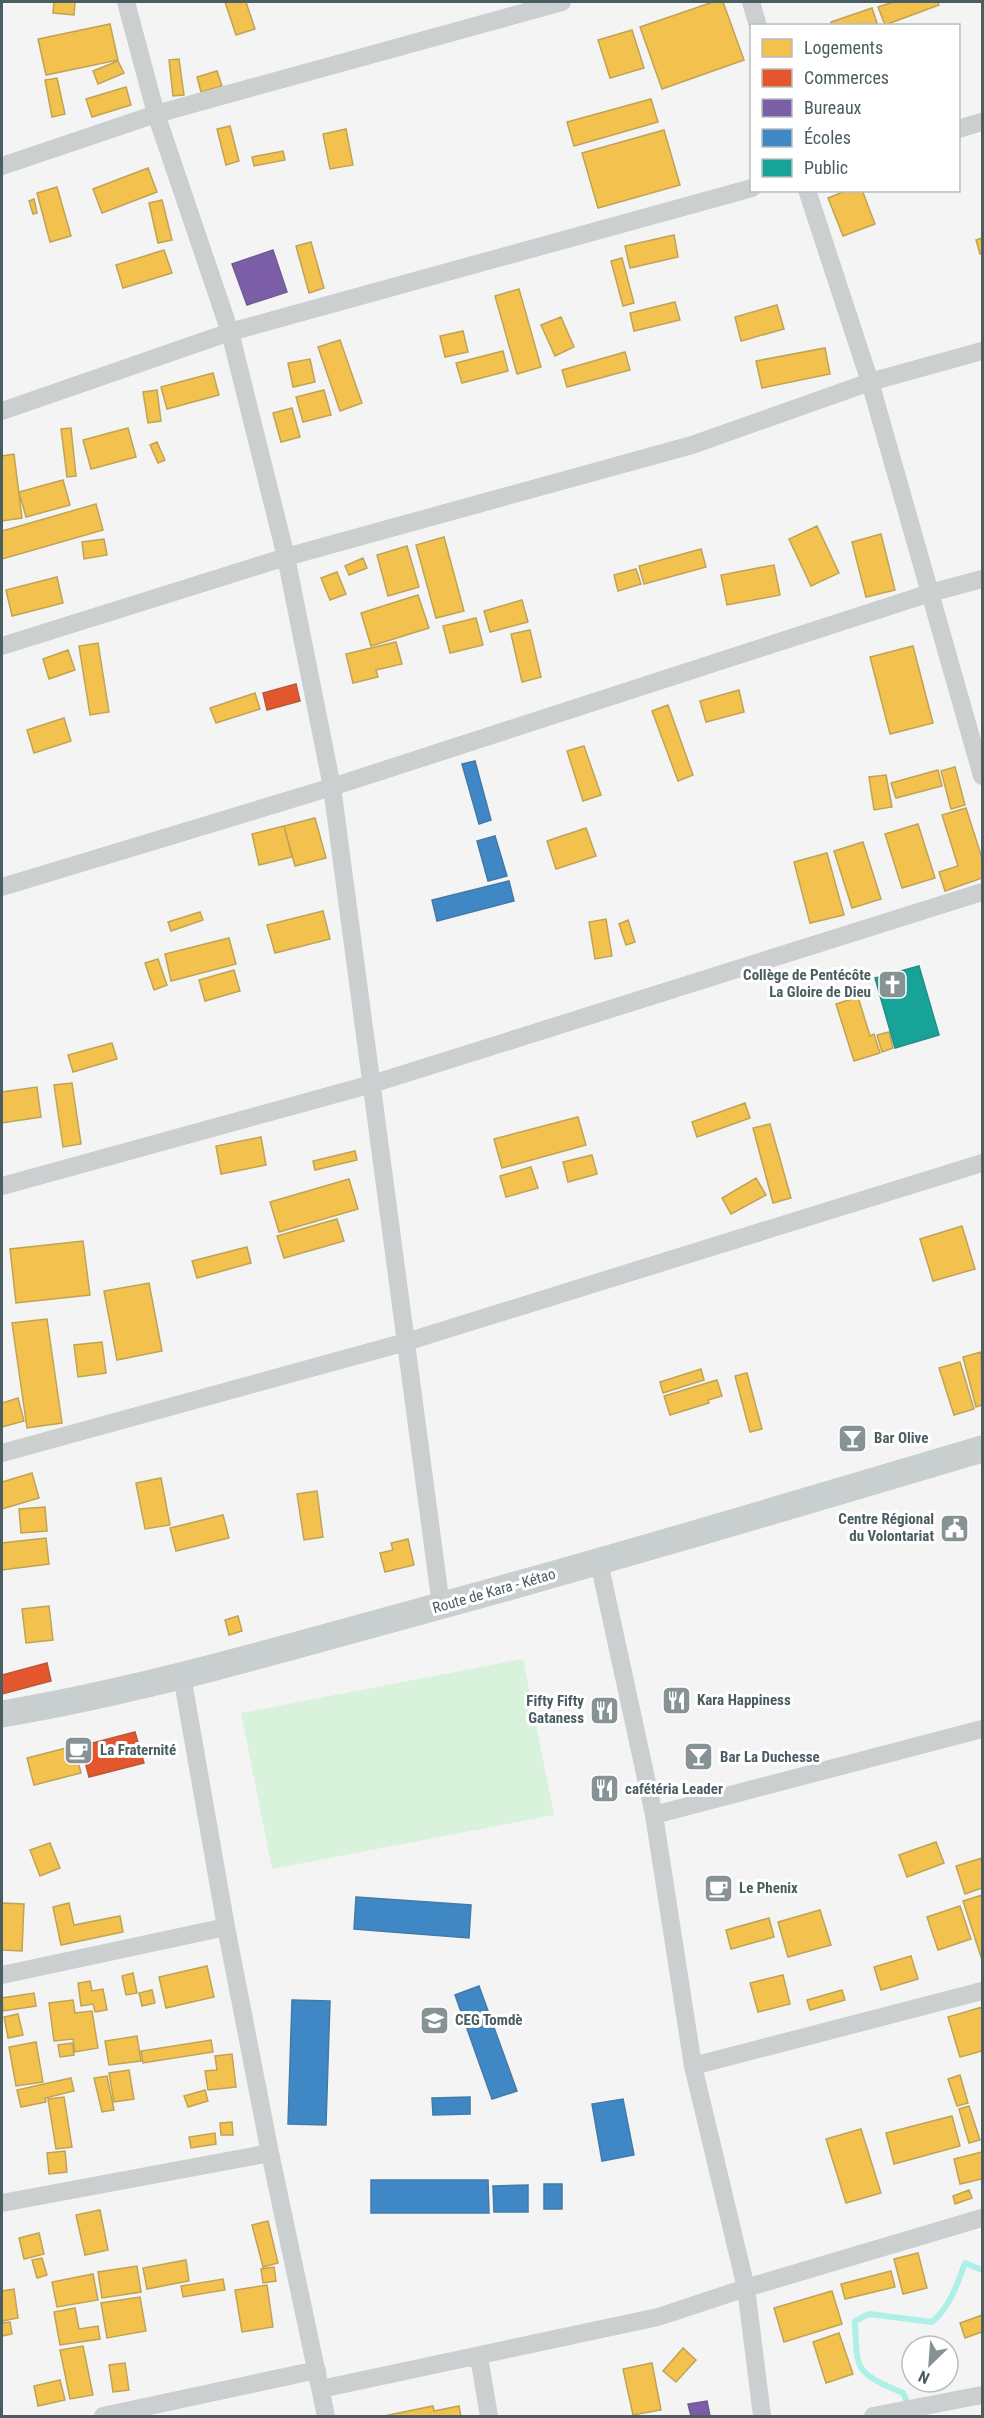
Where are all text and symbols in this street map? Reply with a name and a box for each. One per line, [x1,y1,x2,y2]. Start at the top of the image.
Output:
legend [750,24,960,192]
text: Logements [804,37,883,58]
text: Commerces [804,67,889,88]
text: Bureaux [804,97,862,118]
text: Écoles [804,127,851,148]
text: Public [804,157,848,178]
place label: Collège de Pentécôte La Gloire de Dieu [743,966,871,1001]
church icon: Collège de Pentécôte La Gloire de Dieu [876,968,908,1000]
bar icon: Bar Olive [837,1422,869,1454]
place label: Bar Olive [874,1429,928,1447]
place label: Centre Régional du Volontariat [838,1510,934,1545]
public building icon: Centre Régional du Volontariat [939,1512,971,1544]
street label: Route de Kara - Kétao [430,1565,558,1617]
restaurant icon: Kara Happiness [660,1684,692,1716]
place label: Kara Happiness [697,1691,791,1709]
place label: Fifty Fifty Gataness [526,1692,584,1727]
restaurant icon: Fifty Fifty Gataness [589,1694,621,1726]
cafe icon: La Fraternité [63,1734,95,1766]
place label: La Fraternité [100,1741,176,1759]
bar icon: Bar La Duchesse [683,1741,715,1773]
place label: Bar La Duchesse [720,1748,820,1766]
restaurant icon: cafétéria Leader [588,1773,620,1805]
place label: cafétéria Leader [625,1780,723,1798]
cafe icon: Le Phenix [702,1872,734,1904]
place label: Le Phenix [739,1879,798,1897]
school or university icon: CEG Tomdè [418,2004,450,2036]
place label: CEG Tomdè [455,2011,523,2029]
north arrow [900,2334,960,2394]
text: N [915,2366,932,2388]

